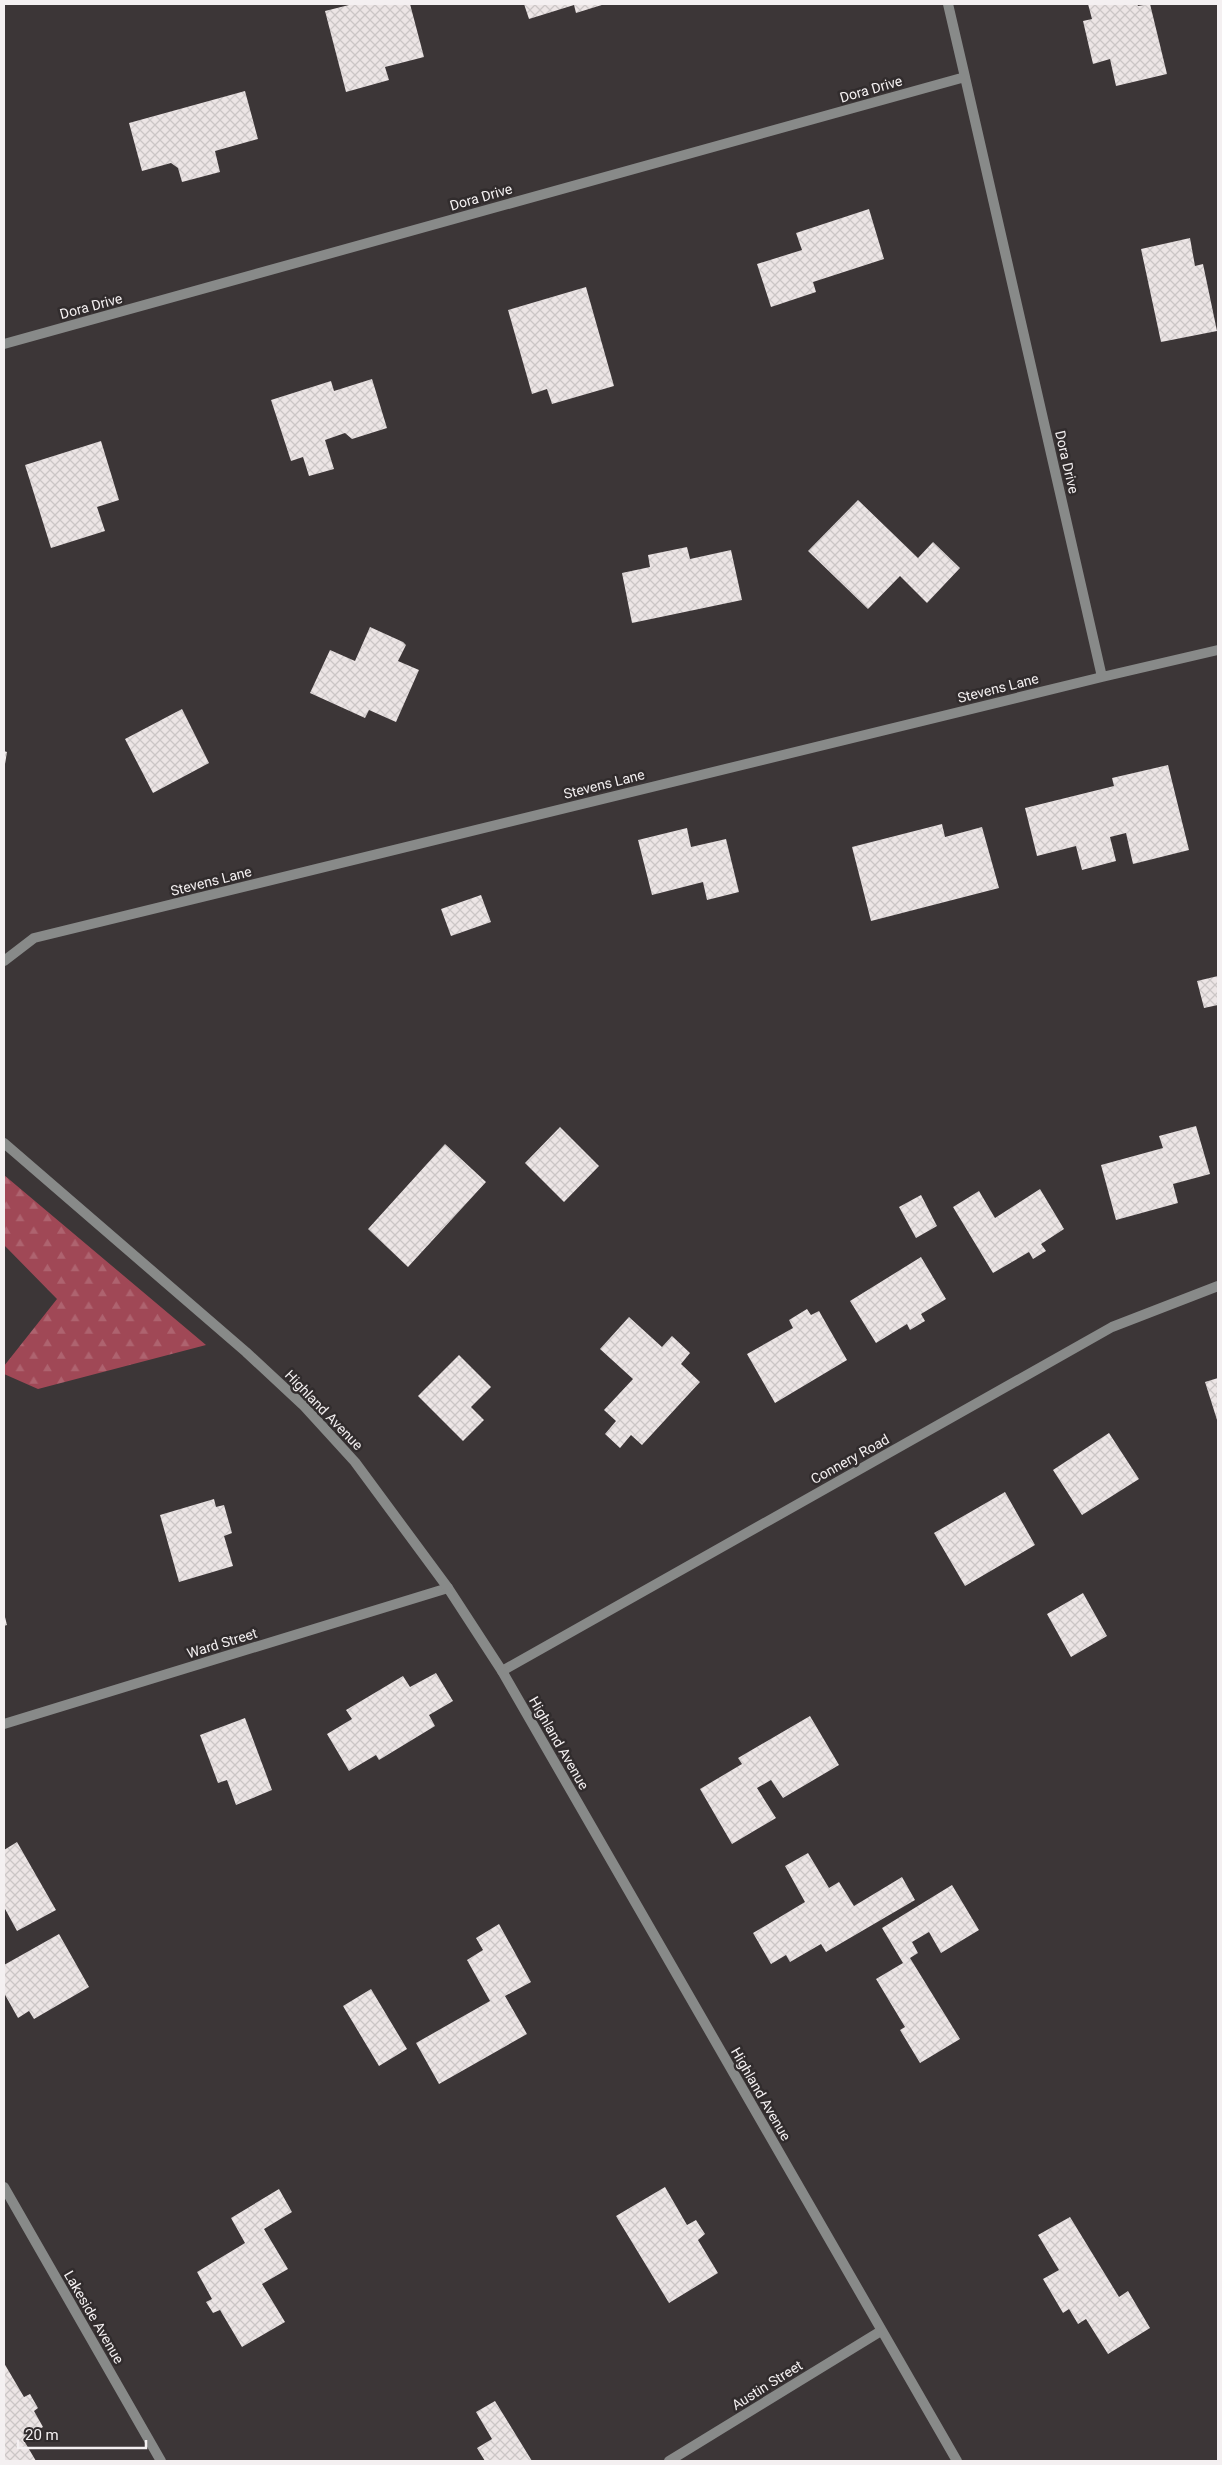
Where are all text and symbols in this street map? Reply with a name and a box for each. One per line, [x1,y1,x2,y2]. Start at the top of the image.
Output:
street label: Dora Drive [838,72,904,106]
street label: Dora Drive [448,180,514,214]
street label: Dora Drive [58,290,124,322]
street label: Dora Drive [1052,429,1082,495]
street label: Stevens Lane [956,670,1040,706]
street label: Stevens Lane [562,766,646,802]
street label: Stevens Lane [169,863,253,899]
street label: Highland Avenue [282,1367,366,1453]
street label: Connery Road [808,1431,892,1487]
street label: Ward Street [185,1625,260,1661]
street label: Highland Avenue [526,1694,592,1792]
street label: Highland Avenue [728,2045,794,2143]
street label: Lakeside Avenue [61,2268,127,2366]
street label: Austin Street [729,2357,806,2413]
scale bar [18,2418,145,2450]
text: 20 m [25,2426,59,2444]

